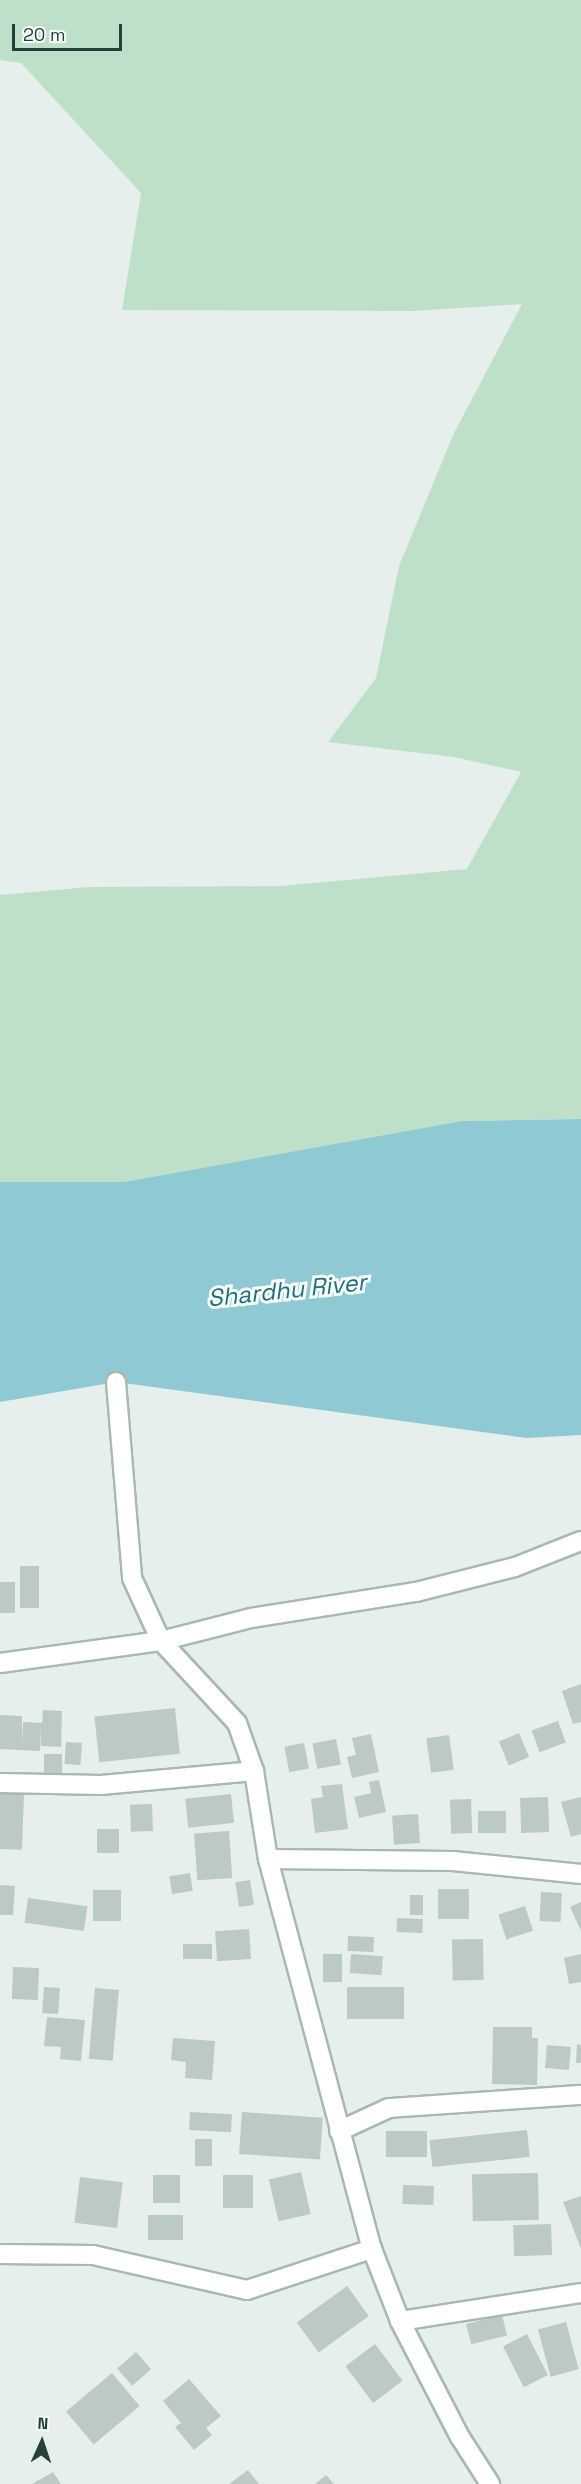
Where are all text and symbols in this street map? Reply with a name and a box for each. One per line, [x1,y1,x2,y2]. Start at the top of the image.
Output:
scale bar [15,12,124,50]
text: 20 m [23,23,66,46]
water label: Shardhu River [206,1267,368,1313]
north arrow [12,2412,72,2472]
text: N [37,2413,49,2434]

